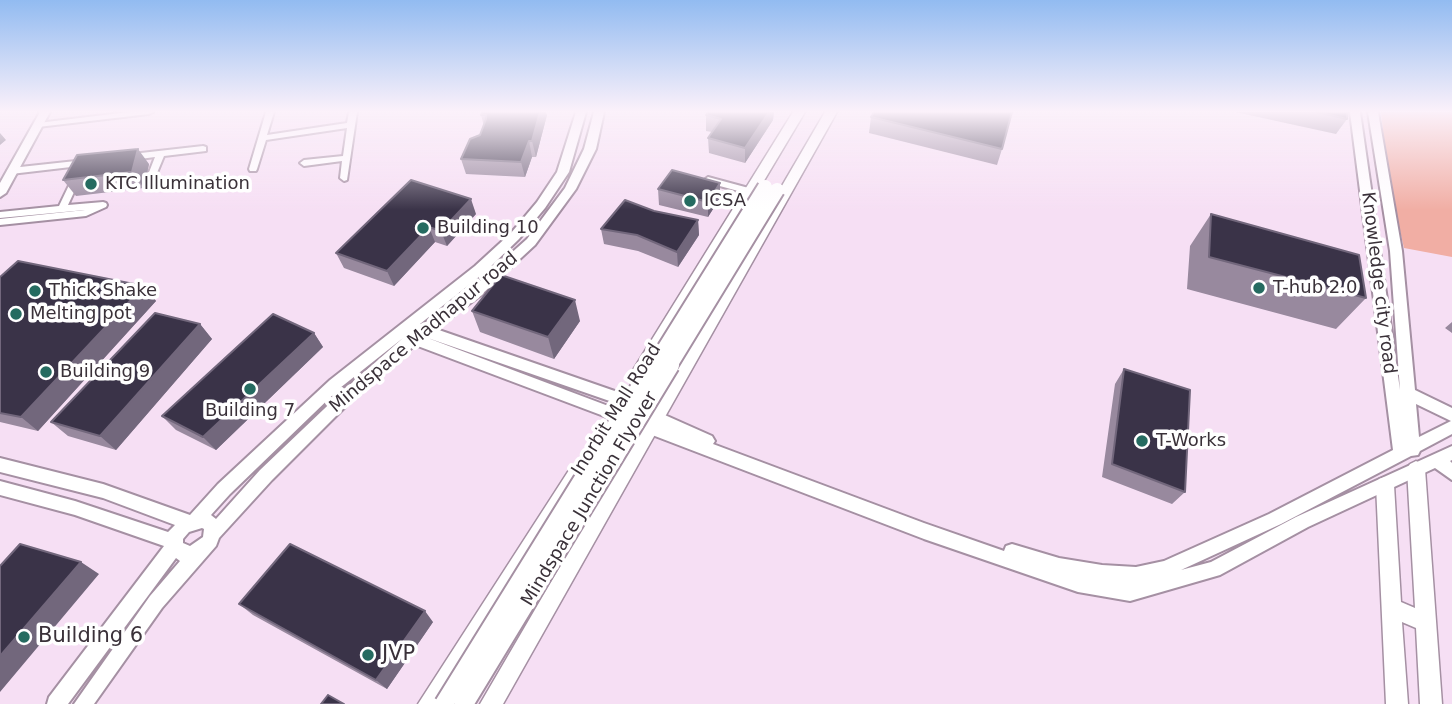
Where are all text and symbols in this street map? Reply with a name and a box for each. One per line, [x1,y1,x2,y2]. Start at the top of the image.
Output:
place label: KTC Illumination [105,173,250,195]
marker: KTC Illumination [83,176,99,192]
place label: ICSA [704,190,746,212]
street label: Knowledge city road [1356,191,1400,375]
marker: ICSA [682,193,698,209]
place label: Building 10 [437,217,539,239]
marker: Building 10 [415,220,431,236]
street label: Mindspace Madhapur road [326,248,522,418]
place label: T-hub 2.0 [1273,277,1357,299]
place label: Thick Shake [49,280,157,302]
marker: T-hub 2.0 [1251,280,1267,296]
marker: Thick Shake [27,283,43,299]
place label: Melting pot [30,303,132,325]
marker: Melting pot [8,306,24,322]
street label: Inorbit Mall Road [568,340,666,480]
place label: Building 9 [60,361,150,383]
marker: Building 9 [38,364,54,380]
marker: Building 7 [242,381,258,397]
street label: Mindspace Junction Flyover [517,388,663,610]
place label: Building 7 [205,400,295,422]
place label: T-Works [1156,430,1226,452]
marker: T-Works [1134,433,1150,449]
place label: Building 6 [38,624,143,650]
marker: Building 6 [16,629,32,645]
place label: JVP [382,642,415,668]
marker: JVP [360,647,376,663]

